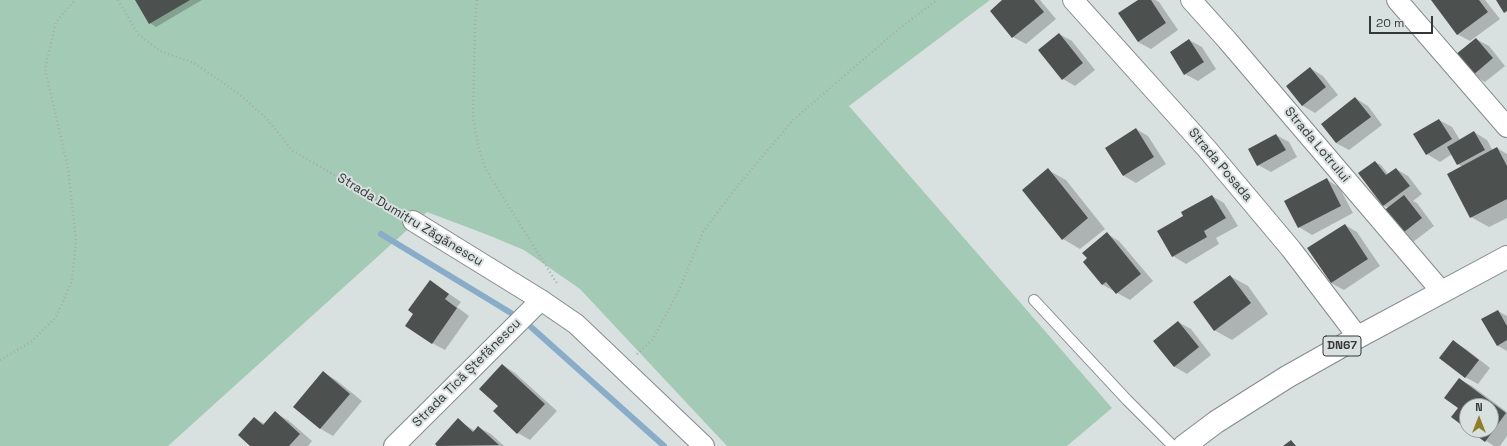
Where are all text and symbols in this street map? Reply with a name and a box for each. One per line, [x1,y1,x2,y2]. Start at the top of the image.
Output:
scale bar [1371,8,1435,34]
text: 20 m [1376,15,1404,31]
street label: Strada Lotrului [1281,104,1353,186]
street label: Strada Posada [1185,125,1255,205]
street label: Strada Dumitru Zăgănescu [334,170,486,270]
street label: Strada Tică Ștefănescu [410,316,524,430]
road number: DN67 [1323,336,1361,356]
north arrow [1459,398,1499,438]
text: N [1475,400,1483,414]

